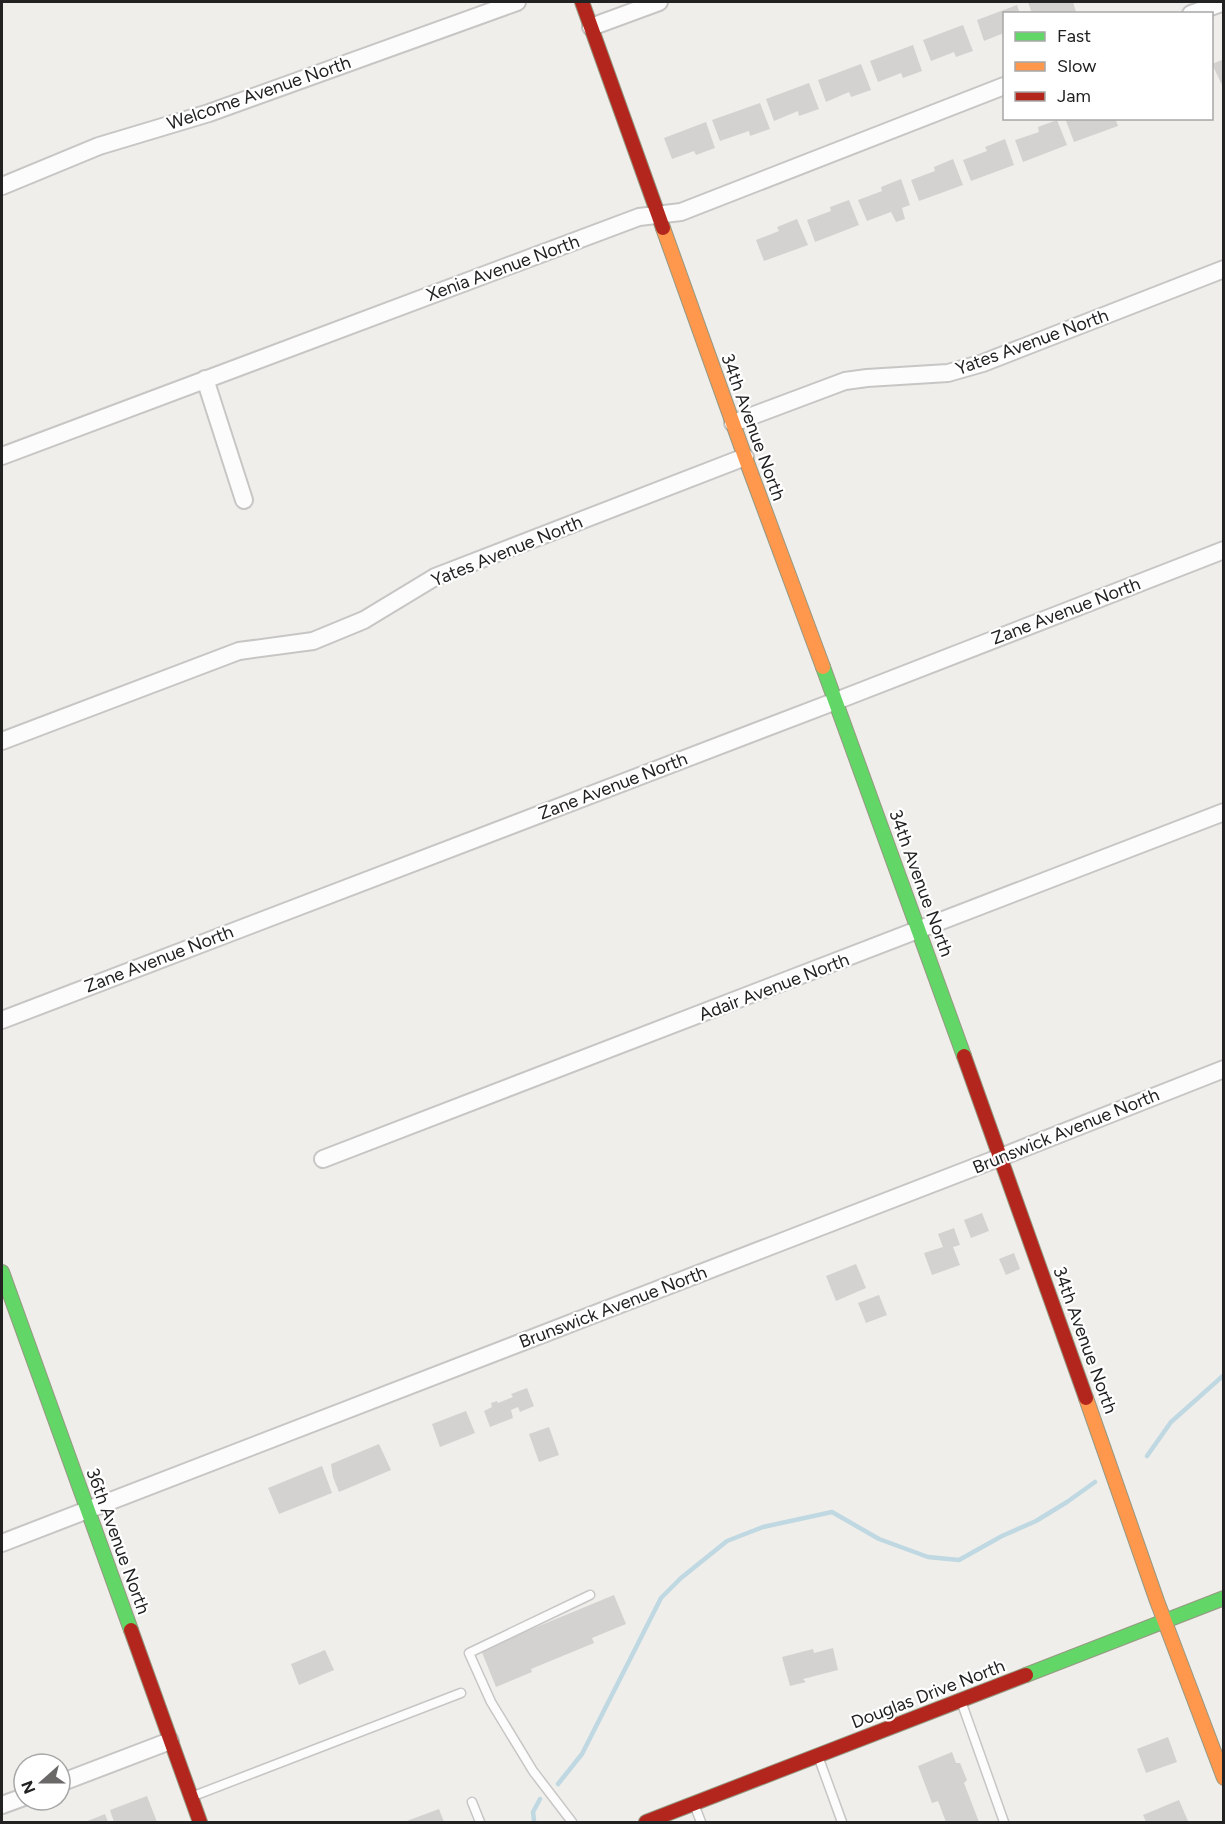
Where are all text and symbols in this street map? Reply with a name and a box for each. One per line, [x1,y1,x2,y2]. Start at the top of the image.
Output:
legend [1003,12,1213,120]
text: Fast [1057,25,1091,47]
street label: Welcome Avenue North [164,51,354,135]
text: Slow [1057,55,1096,77]
text: Jam [1057,85,1091,107]
street label: Xenia Avenue North [424,230,582,306]
street label: Yates Avenue North [953,304,1111,380]
street label: 34th Avenue North [716,350,790,504]
street label: Yates Avenue North [428,511,586,591]
street label: Zane Avenue North [988,572,1144,650]
street label: Zane Avenue North [535,747,691,825]
street label: 34th Avenue North [884,806,958,960]
street label: Zane Avenue North [81,920,237,998]
street label: Adair Avenue North [696,948,852,1026]
street label: Brunswick Avenue North [969,1083,1163,1179]
street label: Brunswick Avenue North [516,1261,710,1353]
street label: 34th Avenue North [1048,1263,1122,1417]
street label: 36th Avenue North [81,1465,155,1617]
street label: Douglas Drive North [848,1655,1008,1733]
north arrow [12,1752,72,1812]
text: N [17,1778,40,1796]

